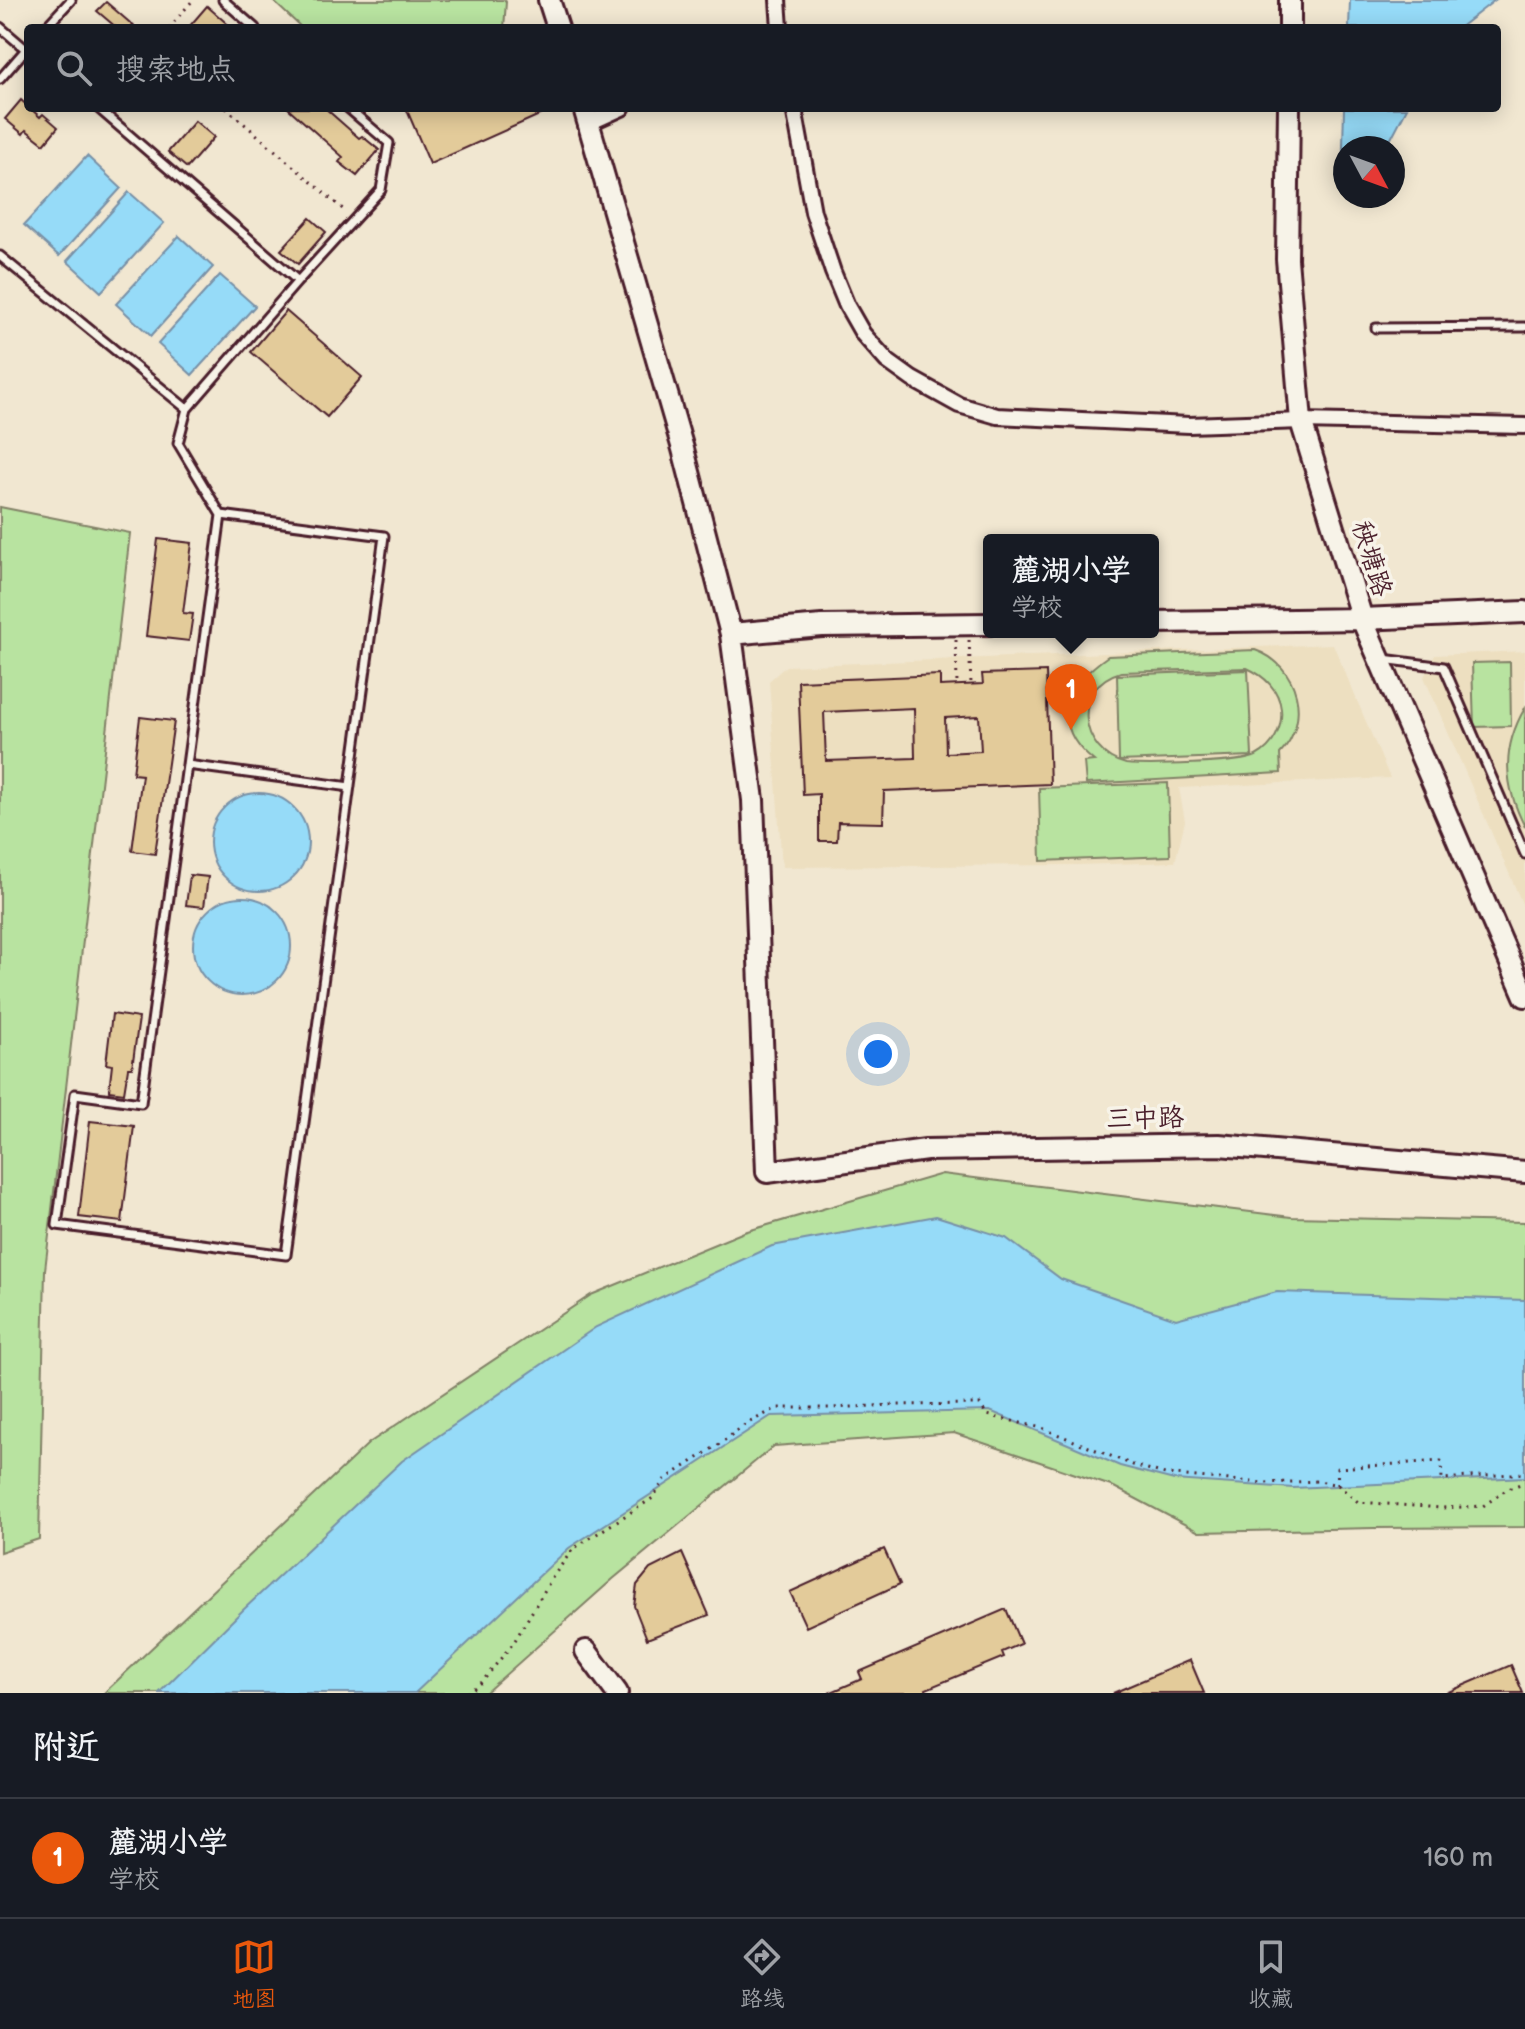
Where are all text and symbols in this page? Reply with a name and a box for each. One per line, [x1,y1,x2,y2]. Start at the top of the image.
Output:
search box [24,24,1501,112]
icon: search [52,46,96,90]
text: 搜索地点 [116,52,236,88]
north arrow [1333,136,1405,208]
street label: 秧塘路 [1345,517,1397,601]
popup [983,534,1159,638]
text: 麓湖小学 [1011,553,1131,589]
text: 学校 [1011,593,1063,624]
pin: 1 [1045,664,1097,730]
your location [858,1034,898,1074]
street label: 三中路 [1106,1103,1184,1135]
text: 附近 [32,1727,100,1768]
text: 麓湖小学 [108,1825,228,1861]
text: 1 [53,1843,63,1874]
text: 160 m [1423,1843,1493,1874]
text: 学校 [108,1865,160,1896]
tab: 地图 [232,1935,276,2013]
tab: 路线 [740,1935,785,2013]
tab: 收藏 [1249,1935,1293,2013]

